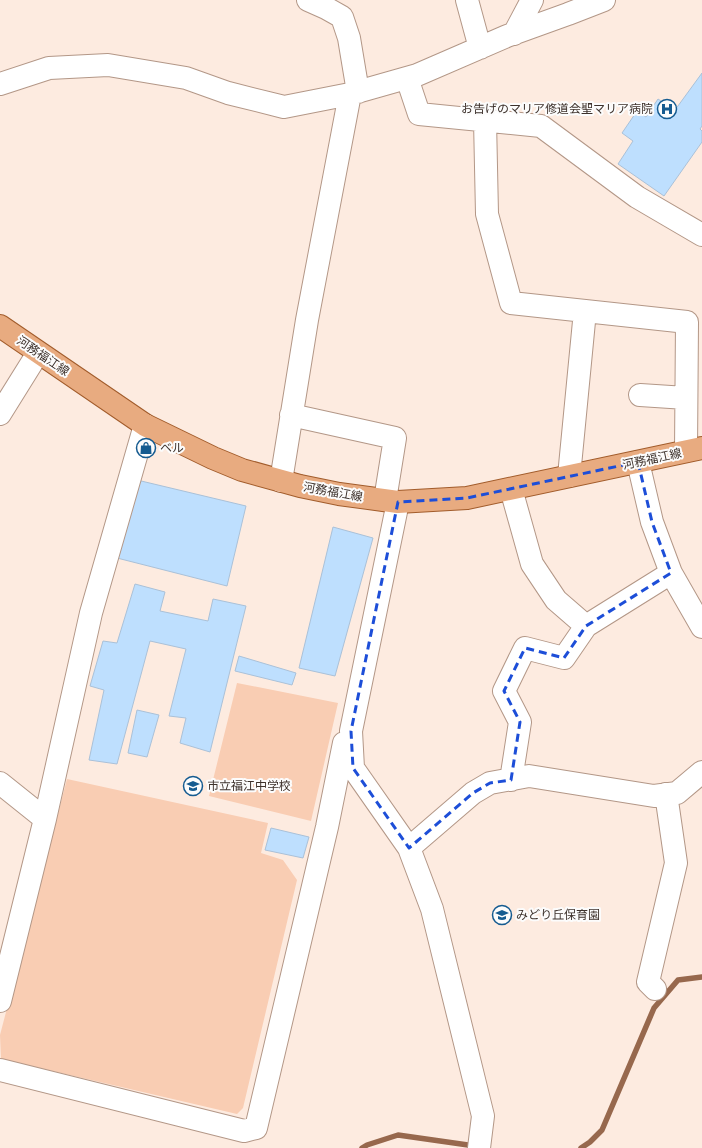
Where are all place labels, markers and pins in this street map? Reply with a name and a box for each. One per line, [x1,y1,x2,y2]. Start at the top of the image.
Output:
hospital icon: お告げのマリア修道会聖マリア病院 [656,98,678,120]
place label: お告げのマリア修道会聖マリア病院 [461,102,653,116]
shop icon: ベル [135,437,157,459]
place label: ベル [160,441,184,455]
school or university icon: 市立福江中学校 [182,775,204,797]
place label: 市立福江中学校 [207,779,291,793]
school or university icon: みどり丘保育園 [491,904,513,926]
place label: みどり丘保育園 [516,908,600,922]

